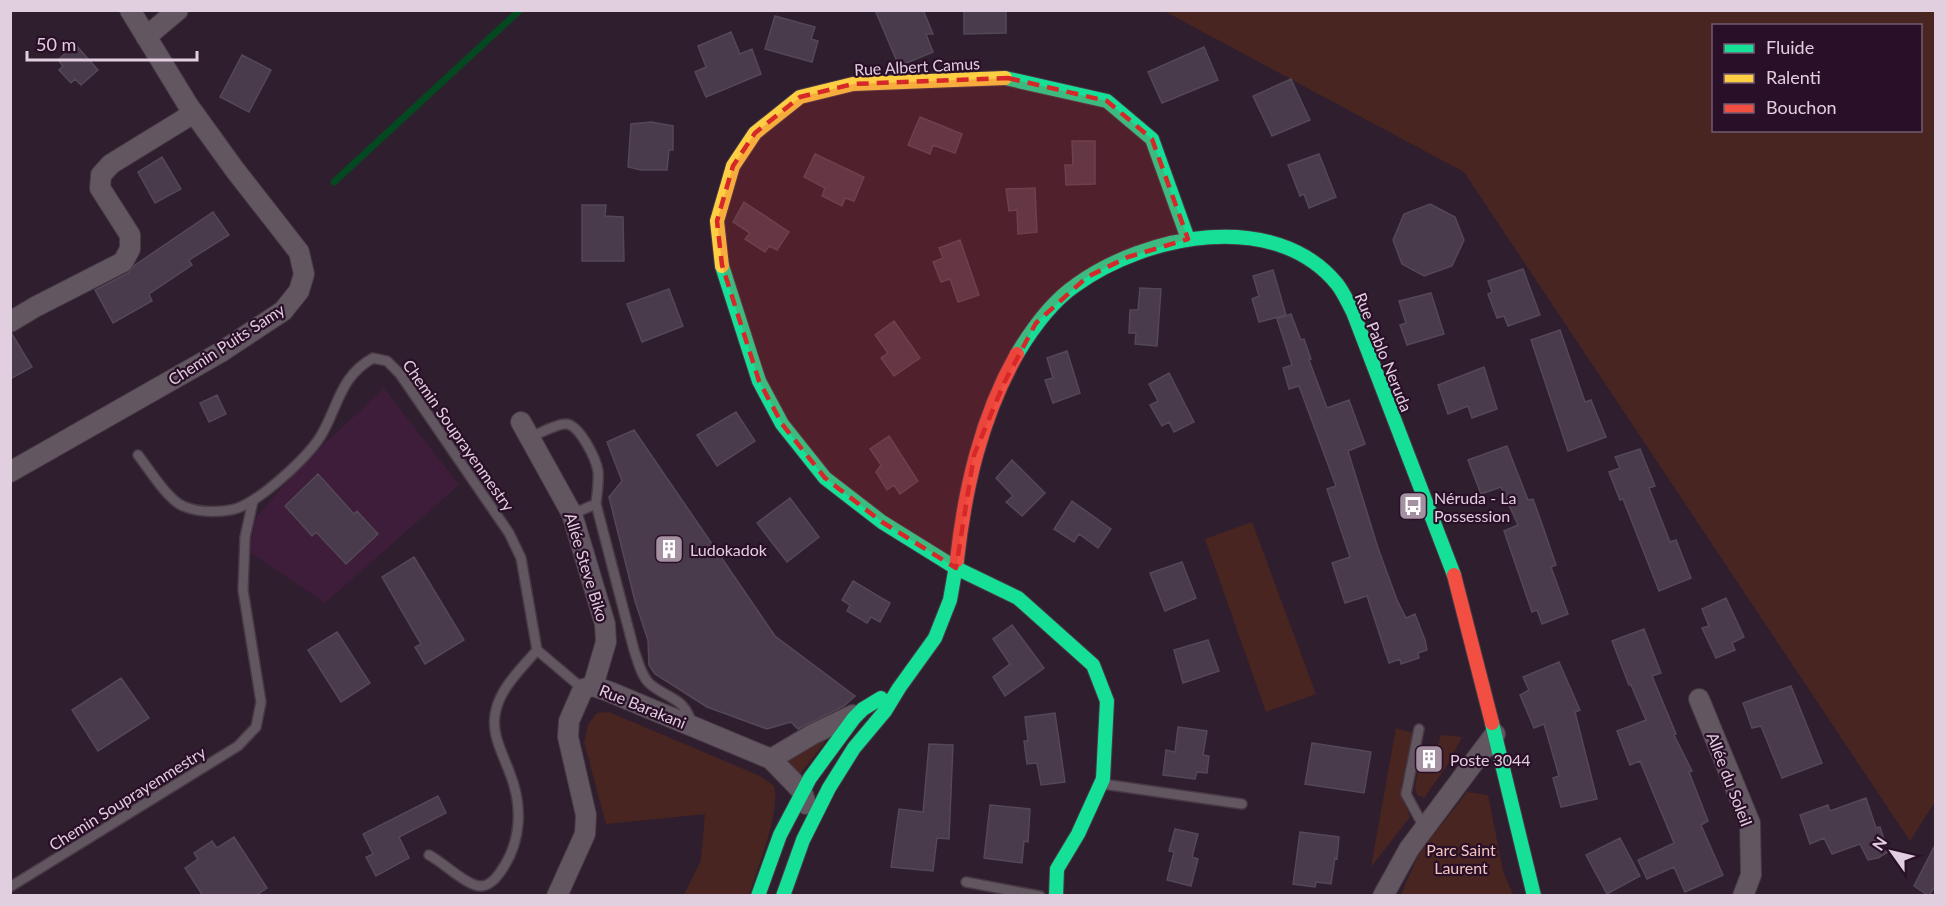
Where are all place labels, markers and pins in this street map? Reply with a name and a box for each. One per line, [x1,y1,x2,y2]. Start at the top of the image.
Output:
place label: Néruda - La Possession [1434,488,1516,525]
bus stop icon: Néruda - La Possession [1397,490,1429,522]
building icon: Ludokadok [653,533,685,565]
place label: Ludokadok [690,540,768,559]
building icon: Poste 3044 [1413,743,1445,775]
place label: Poste 3044 [1450,750,1531,769]

